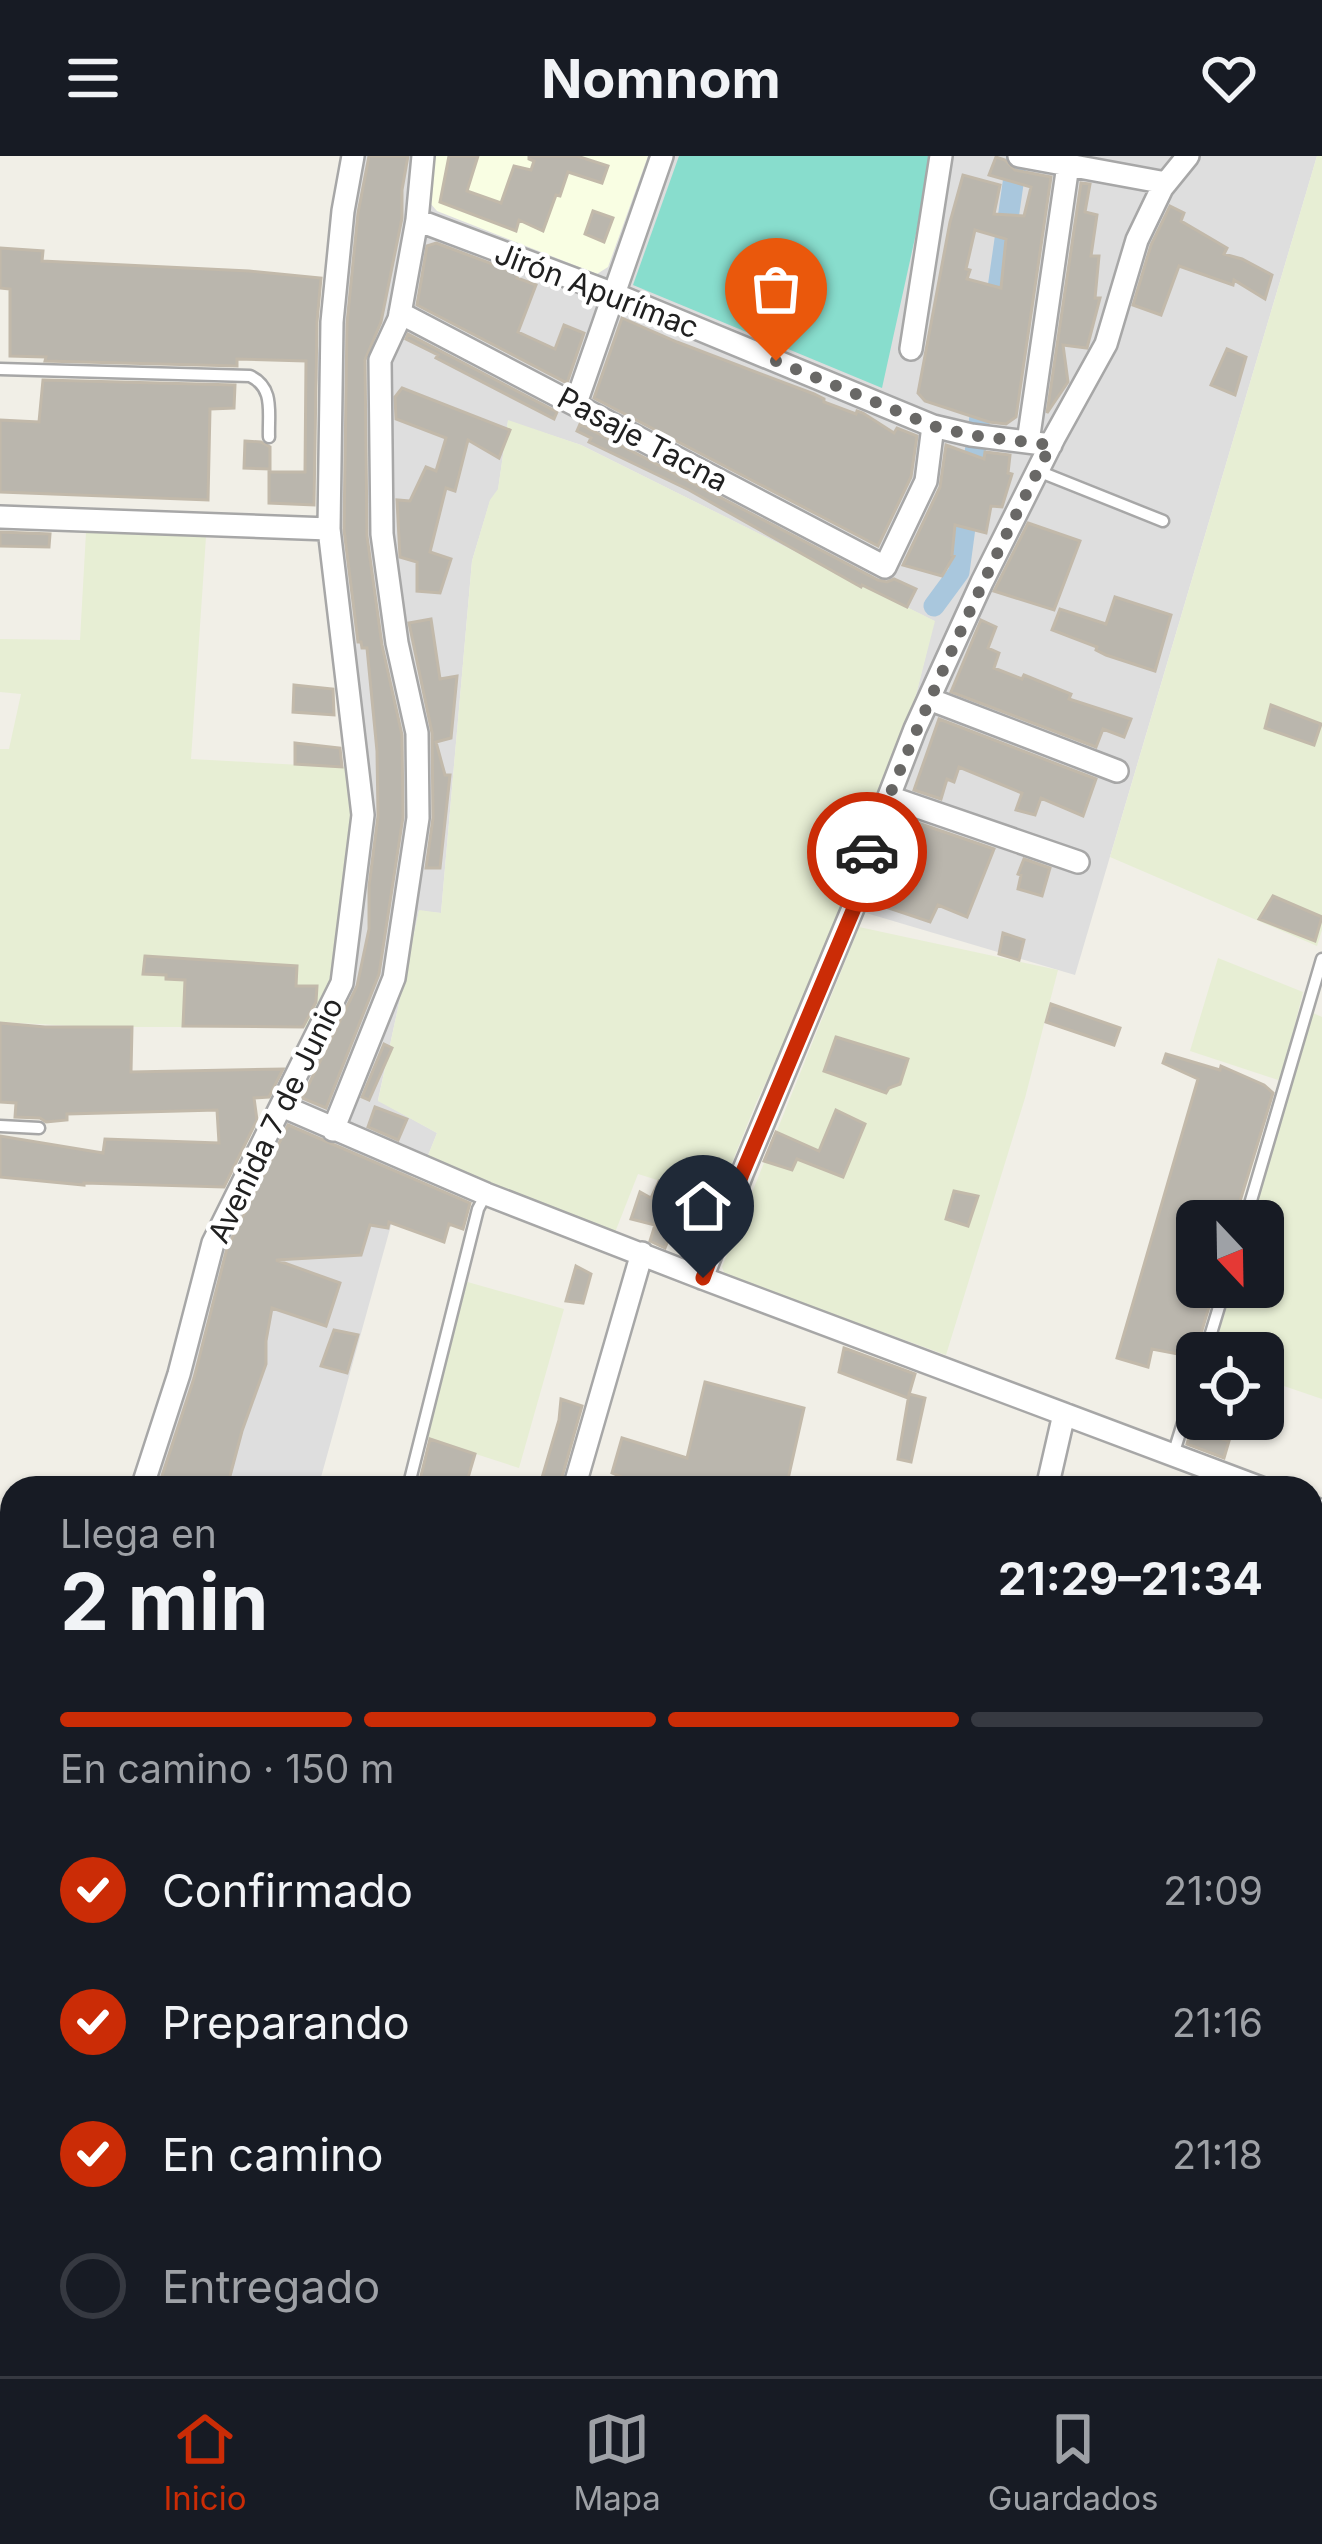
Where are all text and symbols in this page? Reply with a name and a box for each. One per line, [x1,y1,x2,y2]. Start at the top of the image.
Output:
icon: menu [60,45,126,111]
icon: heart [1196,45,1262,111]
text: Nomnom [541,46,781,111]
street label: Jirón Apurímac [490,235,704,345]
pin [725,238,827,361]
icon: bag [743,256,809,322]
street label: Pasaje Tacna [552,379,734,499]
courier [807,792,927,912]
icon: car [834,819,900,885]
street label: Avenida 7 de Junio [200,991,350,1249]
pin [652,1155,754,1278]
icon: home [670,1173,736,1239]
north arrow [1176,1200,1284,1308]
map controls [1176,1200,1284,1440]
button: locate [1176,1332,1284,1440]
text: Llega en [60,1510,217,1557]
text: 21:29–21:34 [998,1551,1263,1606]
text: 2 min [60,1554,268,1649]
text: En camino · 150 m [60,1745,395,1792]
icon: check [60,1857,126,1923]
text: Confirmado [162,1863,413,1918]
text: 21:09 [1163,1867,1263,1914]
icon: check [60,1989,126,2055]
text: Preparando [162,1995,410,2050]
text: 21:16 [1172,1999,1263,2046]
icon: check [60,2121,126,2187]
text: En camino [162,2127,384,2182]
text: 21:18 [1172,2131,1263,2178]
text: Entregado [162,2259,380,2314]
tab: Inicio [163,2406,246,2518]
tab: Mapa [573,2406,661,2518]
tab: Guardados [988,2406,1159,2518]

